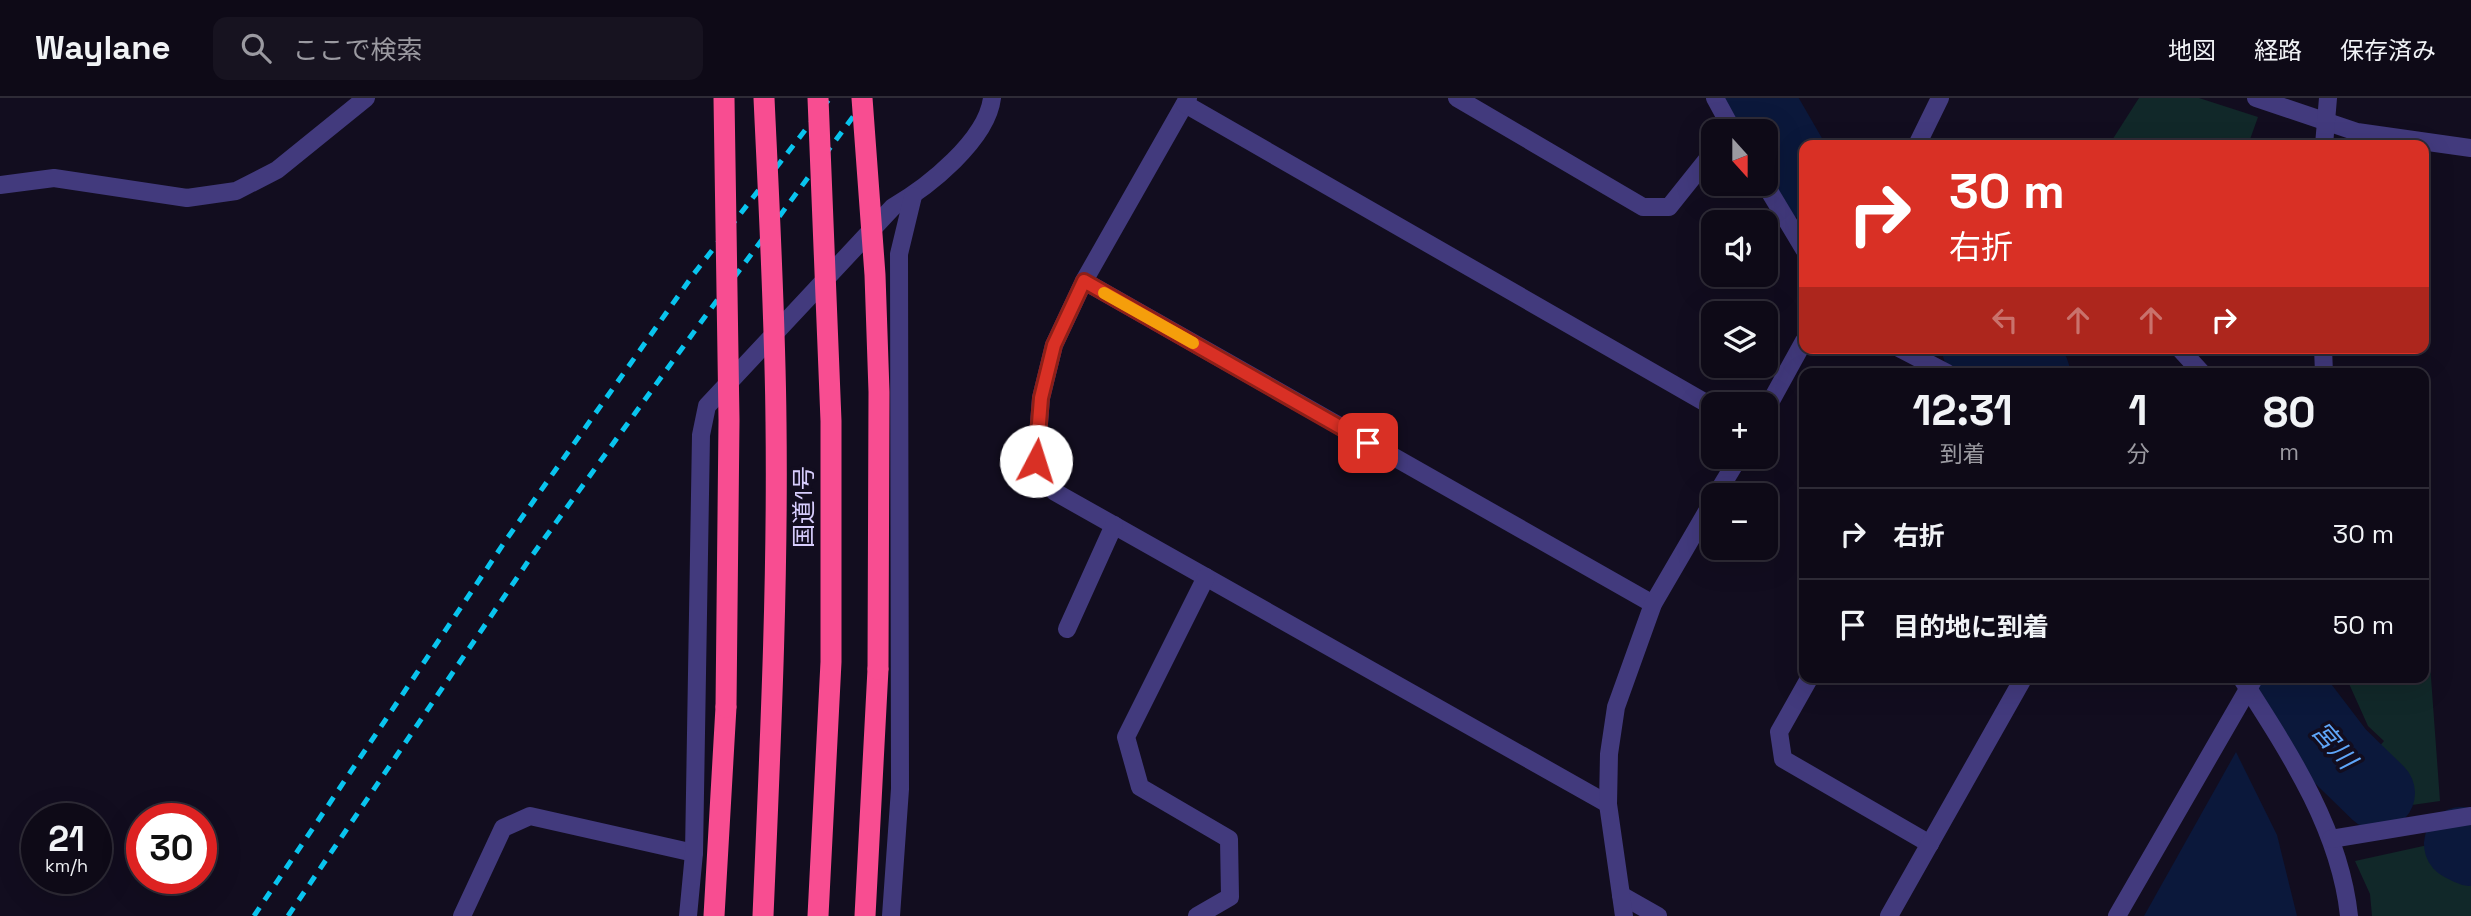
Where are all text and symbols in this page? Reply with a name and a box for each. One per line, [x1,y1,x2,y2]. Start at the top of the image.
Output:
search box [213,17,703,80]
text: Waylane [35,27,171,69]
icon: search [237,29,275,67]
text: ここで検索 [293,33,423,67]
text: 地図 [2168,35,2216,66]
text: 経路 [2254,35,2302,66]
text: 保存済み [2340,35,2436,66]
north arrow [1701,119,1778,196]
map controls [1701,119,1778,560]
text: 30 m [1949,160,2065,222]
icon: right [1834,168,1925,259]
button: sound [1701,210,1778,287]
text: 右折 [1949,227,2013,267]
button: layers [1701,301,1778,378]
icon: left [1986,301,2024,339]
icon: ahead [2059,301,2097,339]
icon: ahead [2132,301,2170,339]
icon: right [2205,301,2243,339]
text: 12:31 [1913,384,2013,437]
text: 1 [2128,384,2147,437]
text: 80 [2263,386,2315,439]
button: + [1701,392,1778,469]
pin [1338,413,1398,473]
position arrow [999,424,1073,498]
icon: arrive [1349,424,1387,462]
text: m [2279,437,2299,467]
text: 到着 [1940,439,1986,469]
text: 分 [2126,439,2149,469]
street label: 国道1号 [788,466,819,548]
button: − [1701,483,1778,560]
icon: right [1834,515,1872,553]
text: 30 m [2333,517,2394,551]
text: 右折 [1893,519,1945,553]
icon: arrive [1834,606,1872,644]
text: 50 m [2333,608,2394,642]
text: 目的地に到着 [1893,610,2049,644]
water label: 宮川 [2304,714,2366,778]
speed limit sign: 30 [126,803,217,894]
text: 21 [48,817,85,861]
text: km/h [45,854,88,877]

